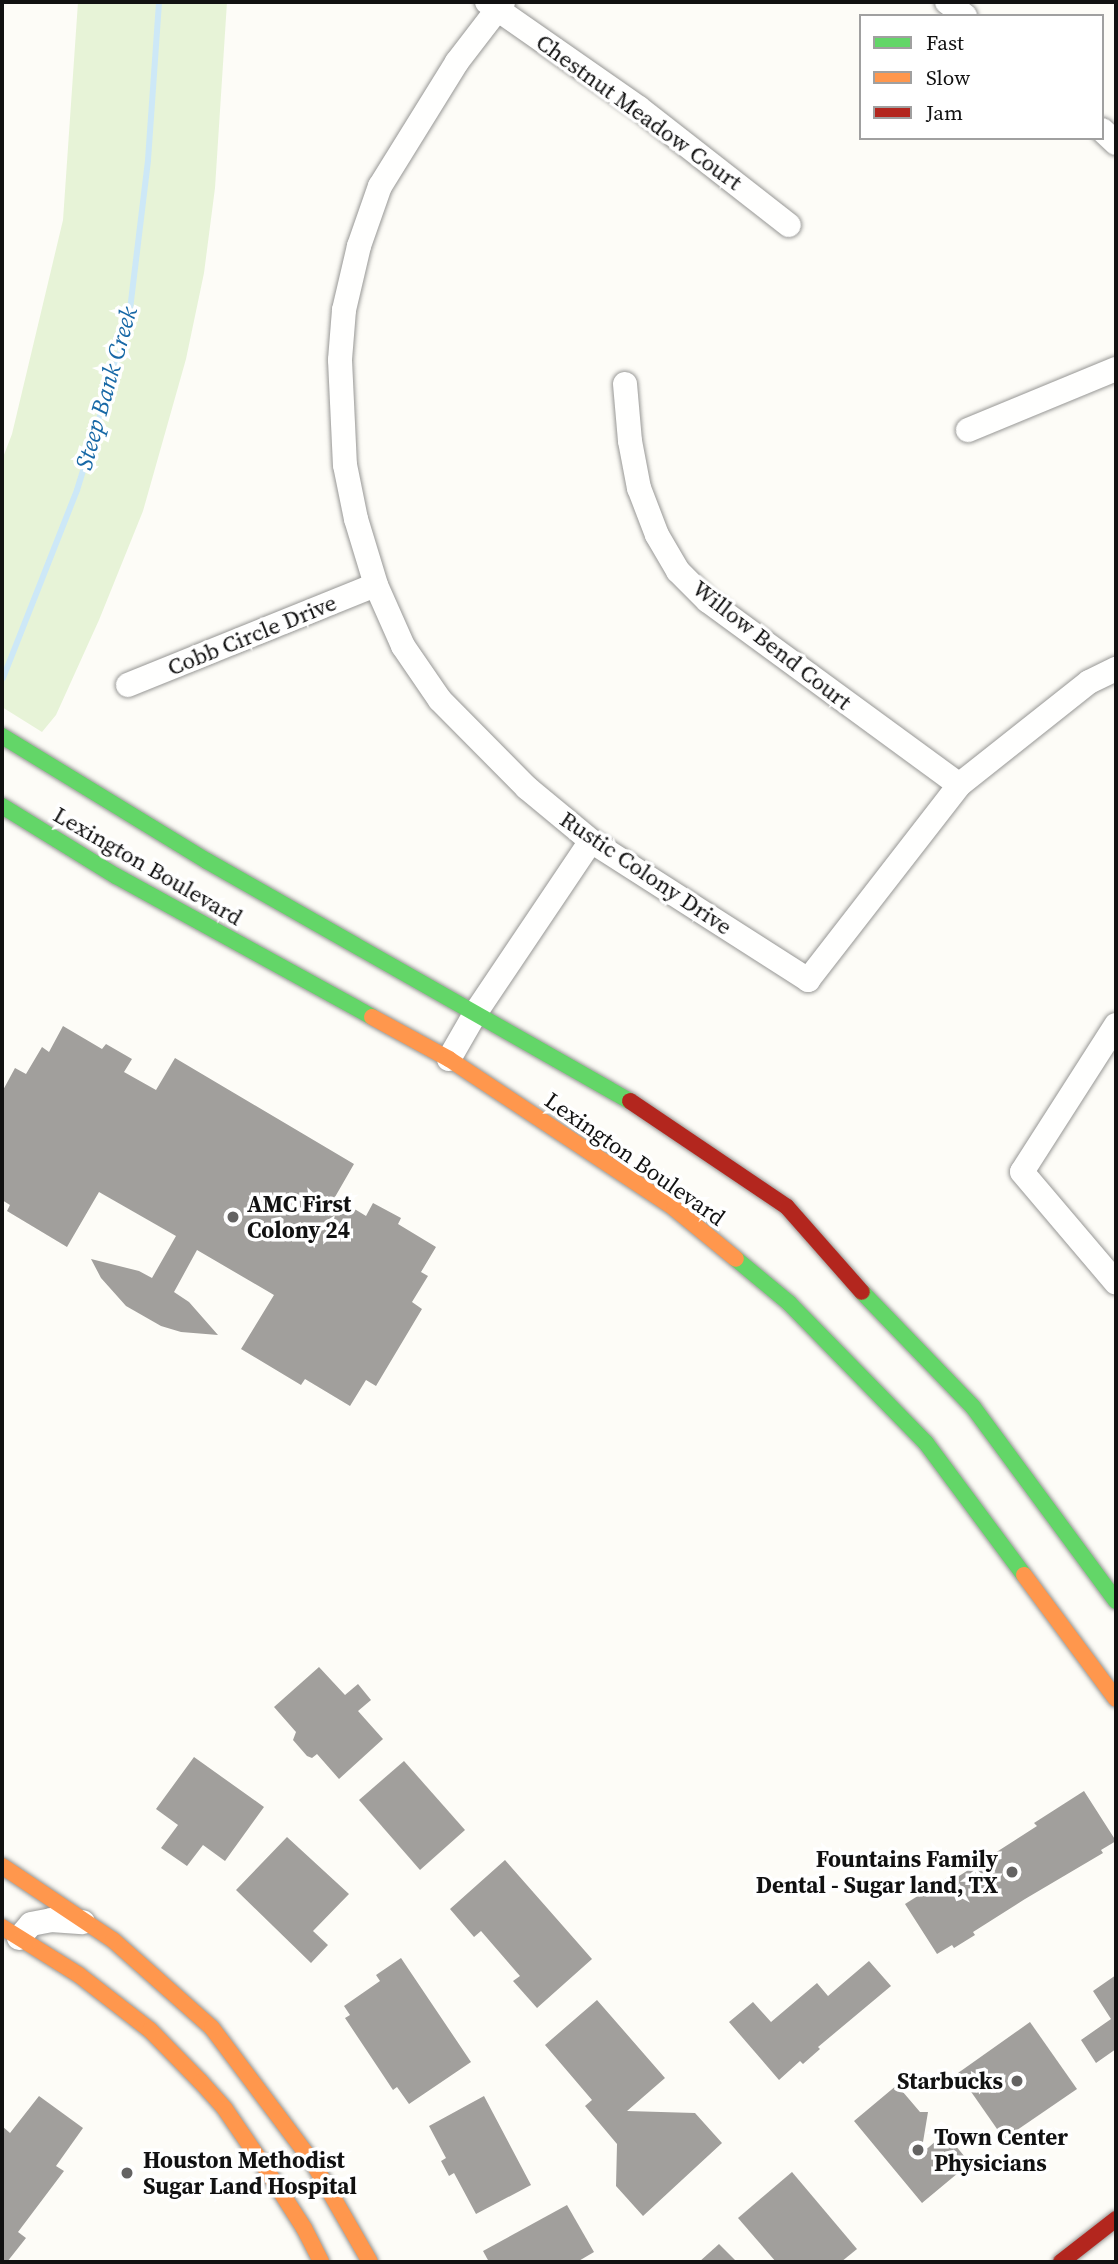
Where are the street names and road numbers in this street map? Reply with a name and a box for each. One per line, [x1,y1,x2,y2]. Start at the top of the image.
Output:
street label: Chestnut Meadow Court [531,28,747,196]
street label: Willow Bend Court [687,574,857,716]
street label: Cobb Circle Drive [163,589,341,681]
street label: Lexington Boulevard [49,801,247,931]
street label: Rustic Colony Drive [555,805,737,941]
street label: Lexington Boulevard [540,1086,730,1232]

